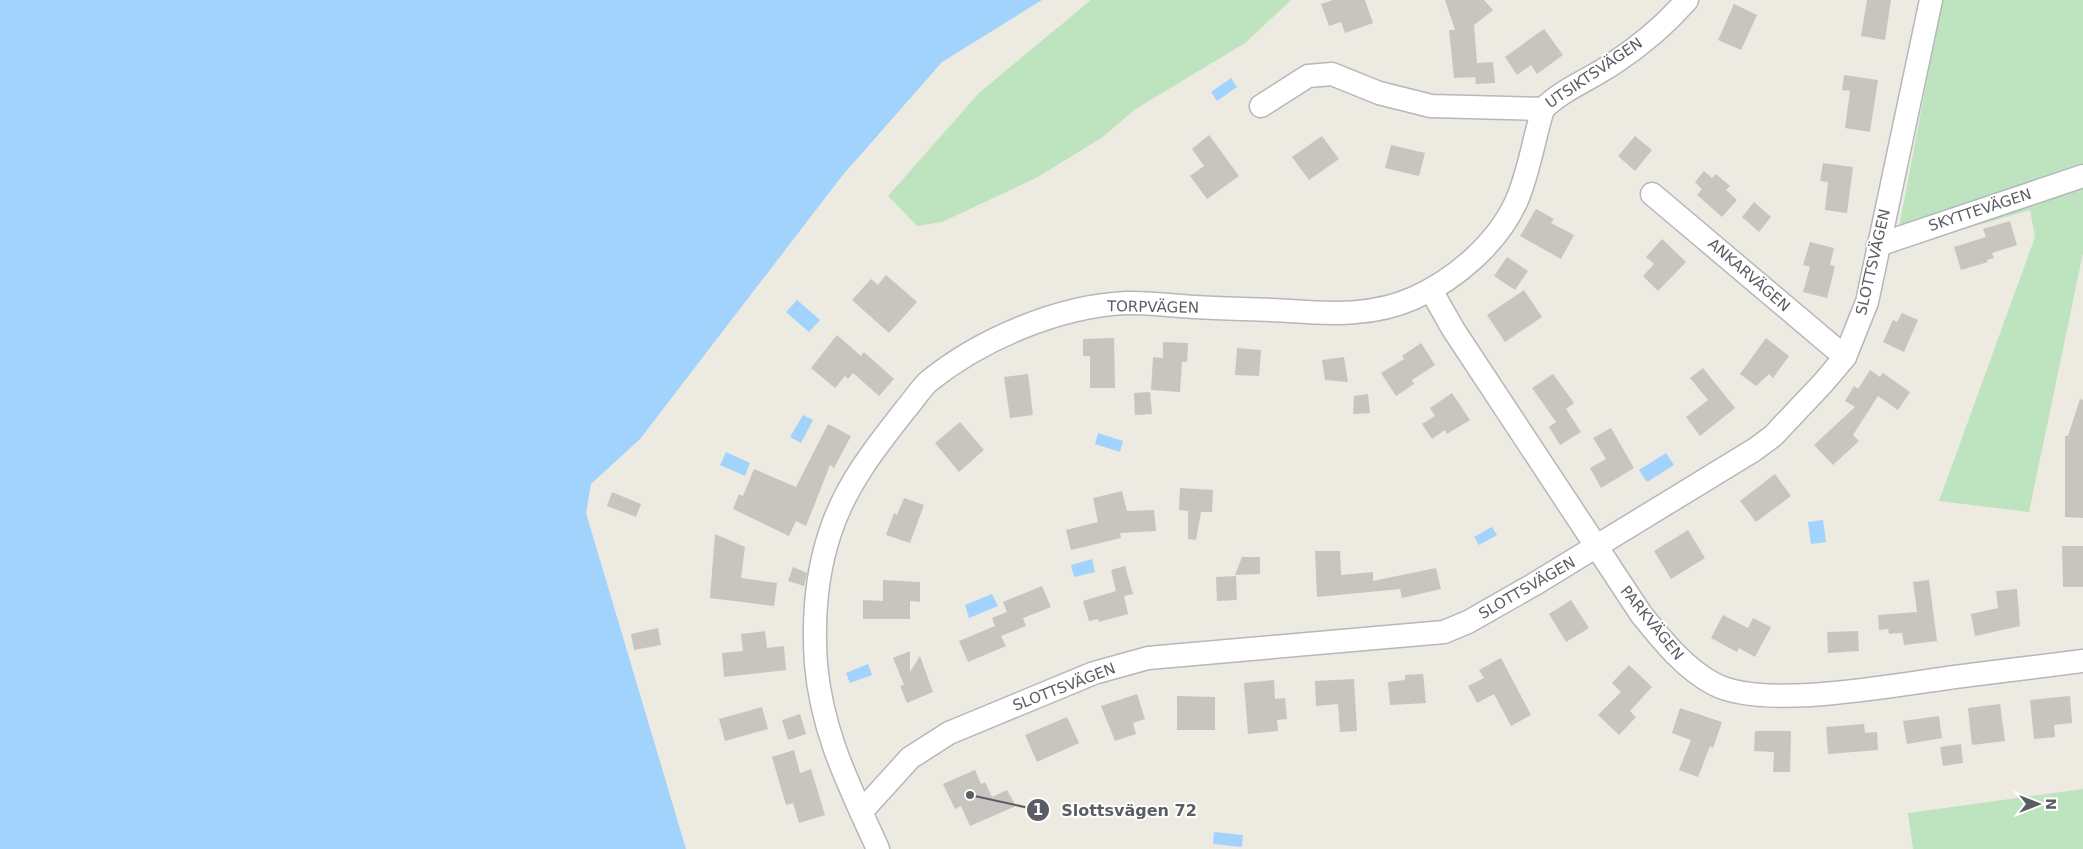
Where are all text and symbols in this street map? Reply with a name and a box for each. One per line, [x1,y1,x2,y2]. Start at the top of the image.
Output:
street label: UTSIKTSVÄGEN [1542,33,1646,112]
street label: SKYTTEVÄGEN [1926,184,2034,235]
street label: SLOTTSVÄGEN [1851,207,1894,317]
street label: ANKARVÄGEN [1704,234,1794,315]
street label: TORPVÄGEN [1106,296,1199,317]
street label: SLOTTSVÄGEN [1475,552,1578,623]
street label: PARKVÄGEN [1617,582,1688,664]
street label: SLOTTSVÄGEN [1010,658,1118,715]
north arrow [2013,779,2063,829]
callout: Slottsvägen 72 [1026,794,1206,825]
text: N [2043,798,2059,810]
text: 1 [1033,801,1043,819]
text: Slottsvägen 72 [1061,801,1197,820]

